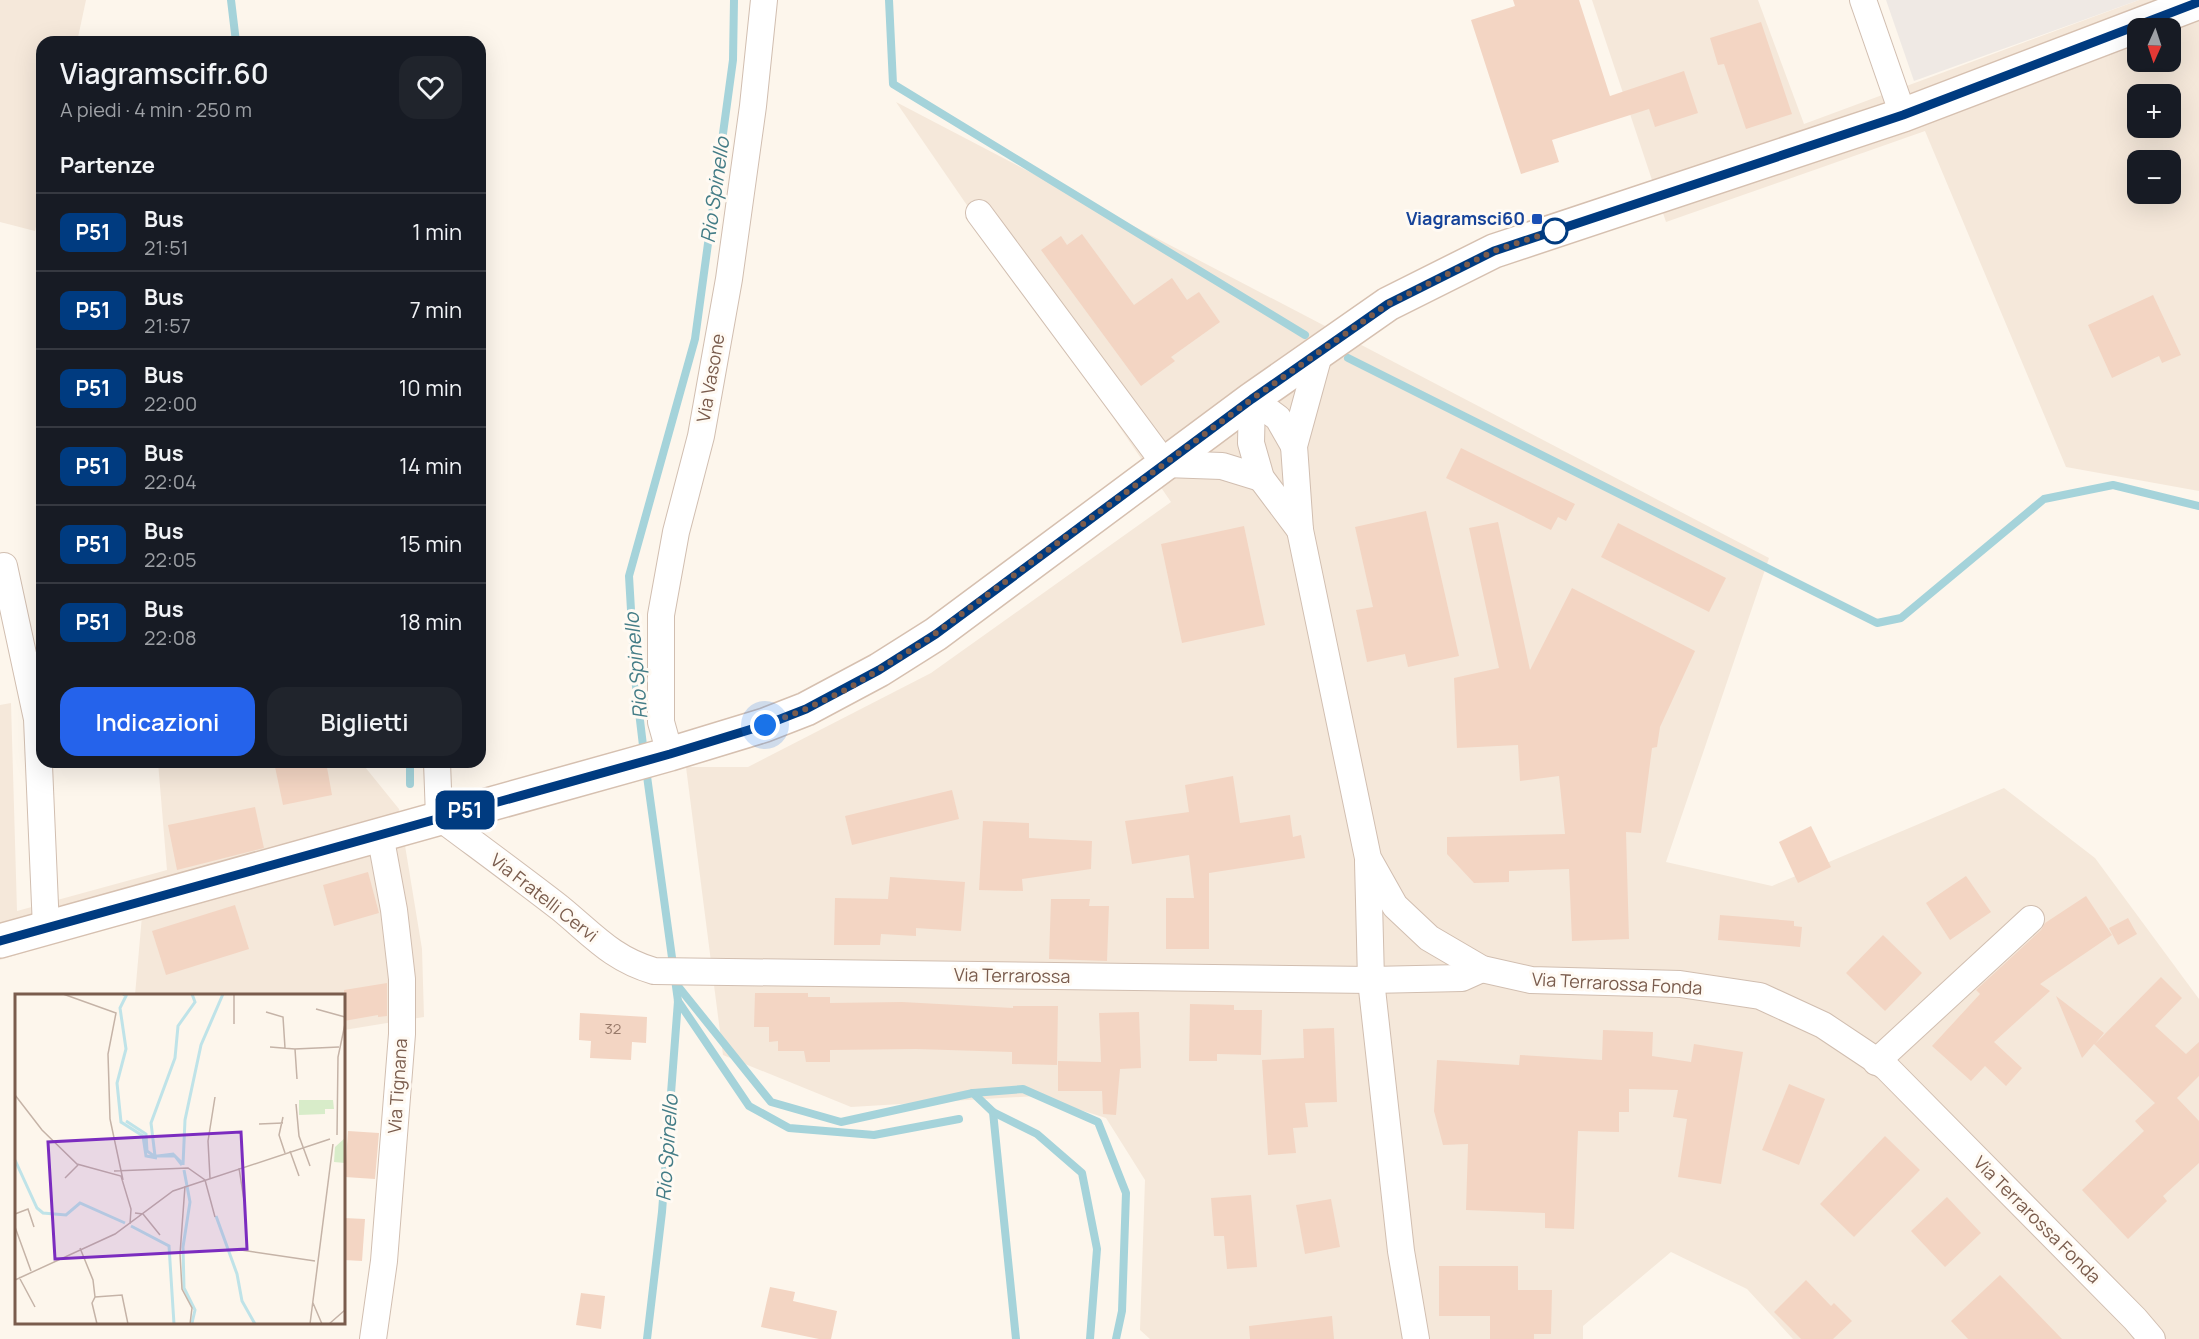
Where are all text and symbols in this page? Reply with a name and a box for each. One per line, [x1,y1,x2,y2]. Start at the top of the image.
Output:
north arrow [2127,18,2181,72]
map controls [2127,18,2181,204]
text: Viagramscifr.60 [60,54,269,92]
button: heart [399,56,462,119]
button: + [2127,84,2181,138]
text: A piedi · 4 min · 250 m [60,96,252,123]
water label: Rio Spinello [694,134,735,245]
text: Partenze [60,150,155,180]
button: − [2127,150,2181,204]
text: Bus [144,204,184,234]
place label: Viagramsci60 [1406,206,1525,230]
marker: Viagramsci60 [1530,212,1544,226]
text: 1 min [412,217,462,247]
text: P51 [76,218,110,246]
unlabelled marker [1542,218,1568,244]
text: 21:51 [144,234,189,261]
text: Bus [144,282,184,312]
text: 7 min [410,295,462,325]
text: P51 [76,296,110,324]
text: 21:57 [144,312,191,339]
street label: Via Vasone [690,332,730,424]
text: Bus [144,360,184,390]
text: 10 min [399,373,462,403]
text: P51 [76,374,110,402]
text: 22:00 [144,390,197,417]
text: Bus [144,438,184,468]
text: 14 min [399,451,462,481]
text: P51 [76,452,110,480]
text: 22:04 [144,468,197,495]
text: Bus [144,516,184,546]
text: 15 min [399,529,462,559]
text: P51 [76,530,110,558]
text: 22:05 [144,546,197,573]
text: Bus [144,594,184,624]
text: 18 min [399,607,462,637]
text: P51 [76,608,110,636]
water label: Rio Spinello [617,611,654,720]
text: 22:08 [144,624,197,651]
button: Indicazioni [60,687,255,756]
button: Biglietti [267,687,462,756]
your location [750,710,780,740]
line badge: P51 [430,790,500,830]
text: P51 [448,796,482,824]
street label: Via Fratelli Cervi [486,848,603,947]
street label: Via Terrarossa [954,962,1070,988]
street label: Via Terrarossa Fonda [1531,967,1703,999]
inset map [15,994,345,1324]
house number: 32 [605,1018,621,1039]
street label: Via Tignana [382,1038,412,1134]
water label: Rio Spinello [649,1093,684,1202]
street label: Via Terrarossa Fonda [1969,1150,2107,1288]

